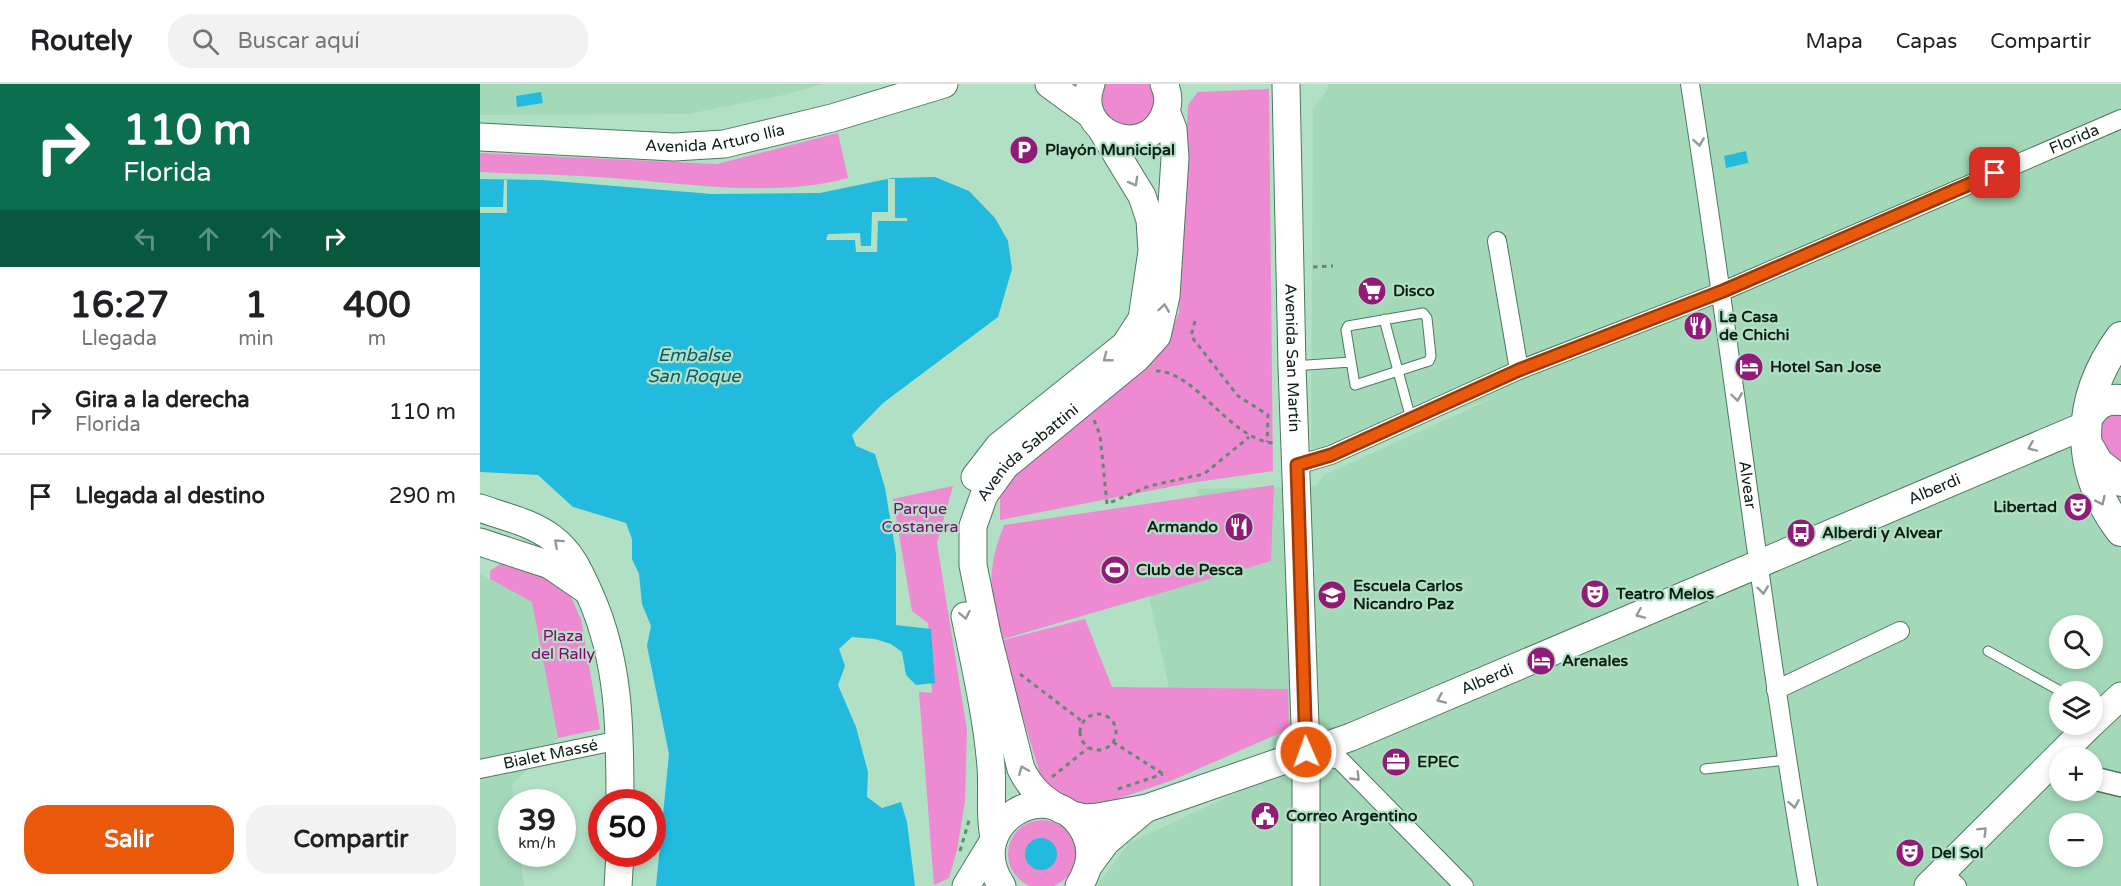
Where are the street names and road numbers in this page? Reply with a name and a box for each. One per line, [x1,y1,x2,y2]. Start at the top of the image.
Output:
street label: Avenida Arturo Ilía [645,120,787,157]
street label: Florida [2046,120,2102,159]
street label: Avenida San Martín [1280,283,1304,433]
street label: Avenida Sabattini [973,400,1083,505]
street label: Alvear [1734,460,1761,511]
street label: Alberdi [1905,469,1964,509]
street label: Alberdi [1458,659,1516,699]
street label: Bialet Massé [501,735,600,774]

